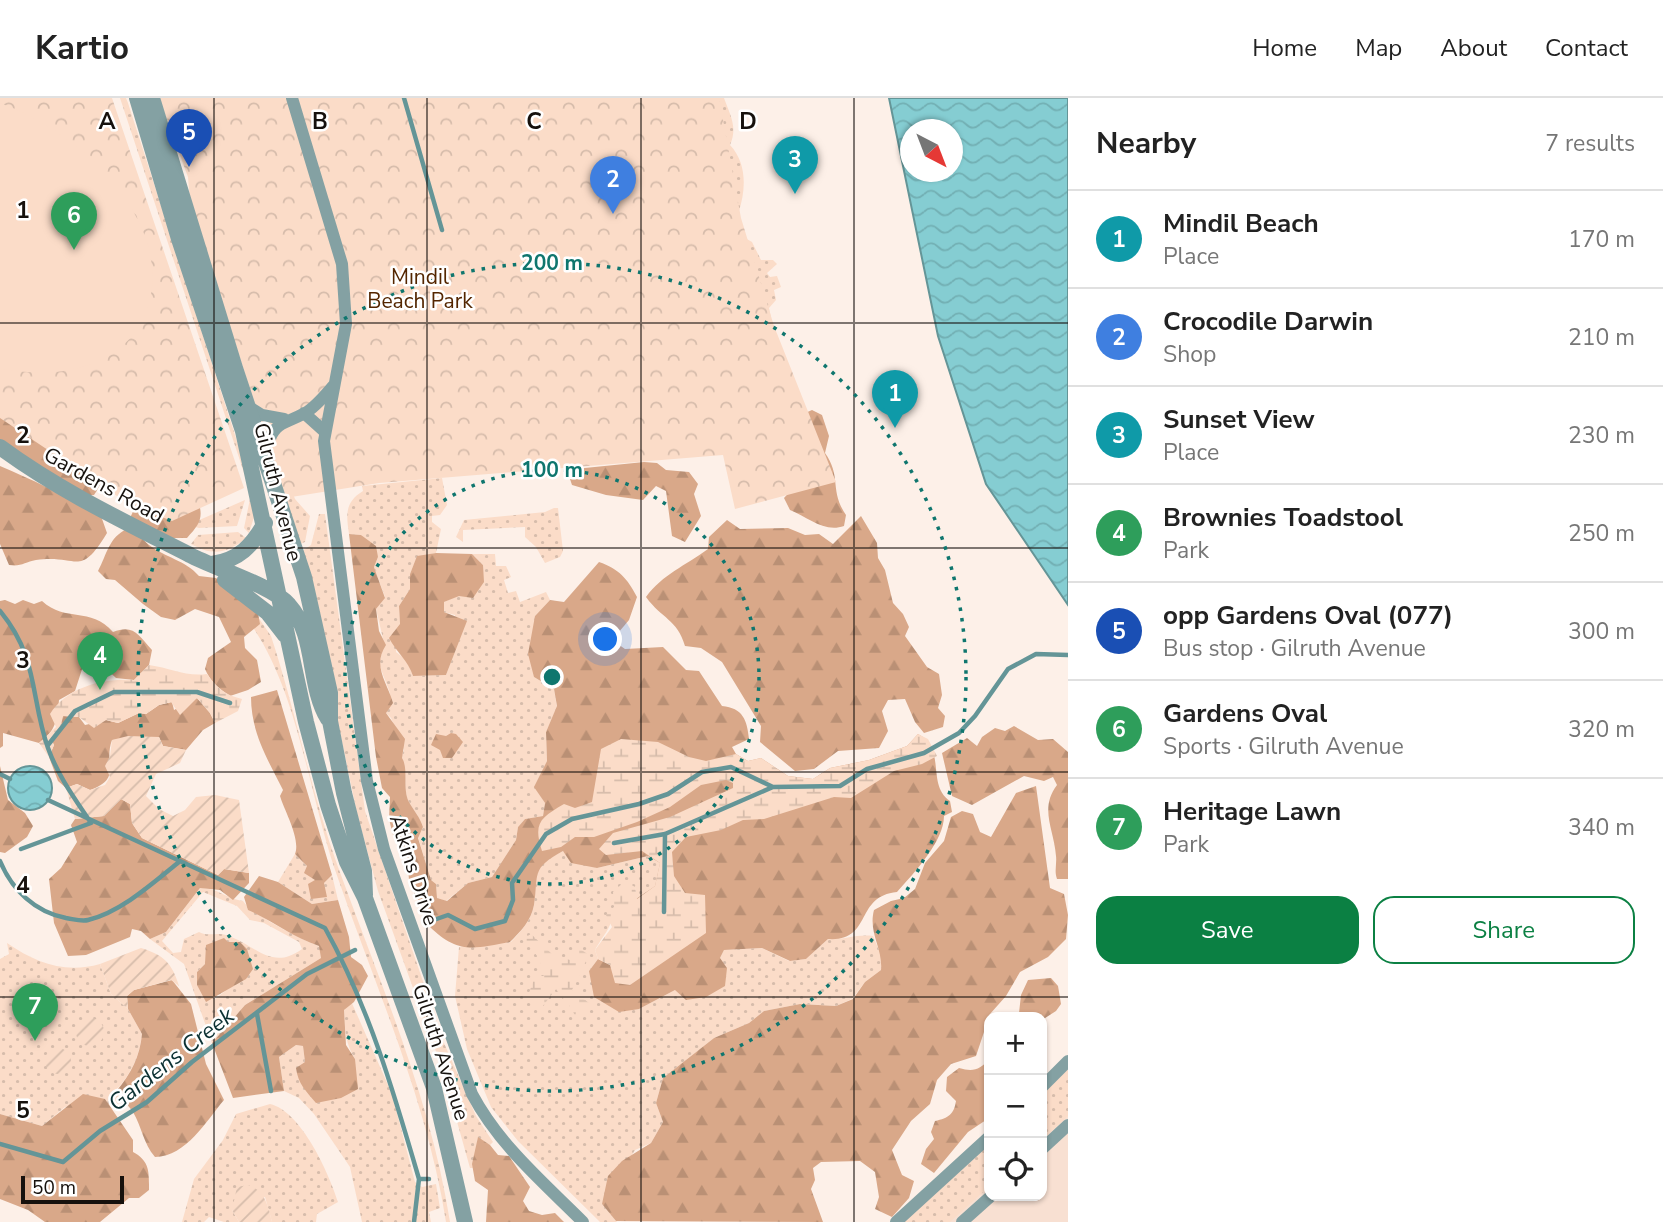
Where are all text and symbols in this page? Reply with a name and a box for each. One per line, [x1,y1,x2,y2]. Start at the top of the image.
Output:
text: Kartio [35,26,129,71]
text: Home [1252,32,1317,64]
text: Map [1355,32,1402,64]
text: About [1440,32,1507,64]
text: Contact [1545,32,1628,64]
text: A [98,106,116,137]
text: B [312,106,328,137]
text: C [526,106,542,137]
text: D [739,106,757,137]
pin: 5 [166,109,212,167]
north arrow [900,119,963,182]
text: Nearby [1096,123,1196,164]
text: 7 results [1545,128,1635,159]
pin: 3 [772,136,818,194]
pin: 2 [590,156,636,214]
pin: 6 [51,192,97,250]
text: 1 [16,195,30,226]
text: Mindil Beach [1163,206,1319,241]
text: 1 [1112,224,1126,255]
text: 170 m [1568,224,1635,255]
text: Place [1163,241,1219,272]
text: 200 m [521,249,583,277]
park label: Mindil Beach Park [367,263,473,315]
text: Crocodile Darwin [1163,304,1373,339]
text: 2 [1112,322,1126,353]
text: 210 m [1568,322,1635,353]
text: Shop [1163,339,1216,370]
pin: 1 [872,370,918,428]
text: Sunset View [1163,402,1315,437]
text: 2 [16,420,30,451]
street label: Gilruth Avenue [247,420,309,564]
text: 3 [1112,420,1126,451]
text: 230 m [1568,420,1635,451]
text: Place [1163,437,1219,468]
street label: Gardens Road [39,440,169,530]
text: 100 m [521,456,583,484]
text: Brownies Toadstool [1163,500,1403,535]
text: 4 [1112,518,1126,549]
text: 250 m [1568,518,1635,549]
text: Park [1163,535,1209,566]
text: opp Gardens Oval (077) [1163,598,1453,633]
text: 5 [1112,616,1126,647]
text: 300 m [1568,616,1635,647]
your location [588,622,622,656]
pin: 4 [77,632,123,690]
text: Bus stop · Gilruth Avenue [1163,633,1426,664]
text: 3 [16,645,30,676]
centre of rings [540,665,564,689]
text: Gardens Oval [1163,696,1327,731]
text: 6 [1112,714,1126,745]
text: 320 m [1568,714,1635,745]
text: Sports · Gilruth Avenue [1163,731,1404,762]
text: Heritage Lawn [1163,794,1341,829]
street label: Atkins Drive [383,811,445,929]
text: 7 [1112,812,1126,843]
text: 340 m [1568,812,1635,843]
text: Park [1163,829,1209,860]
text: 4 [16,870,30,901]
button: Save [1096,896,1359,964]
button: Share [1373,896,1635,964]
street label: Gilruth Avenue [406,980,476,1124]
pin: 7 [12,983,58,1041]
water label: Gardens Creek [102,1000,241,1118]
map controls [984,1012,1047,1201]
button: + [984,1012,1047,1075]
button: − [984,1075,1047,1138]
text: 5 [16,1095,30,1126]
button: locate [984,1138,1047,1201]
scale bar [21,1173,124,1205]
text: 50 m [32,1175,76,1201]

